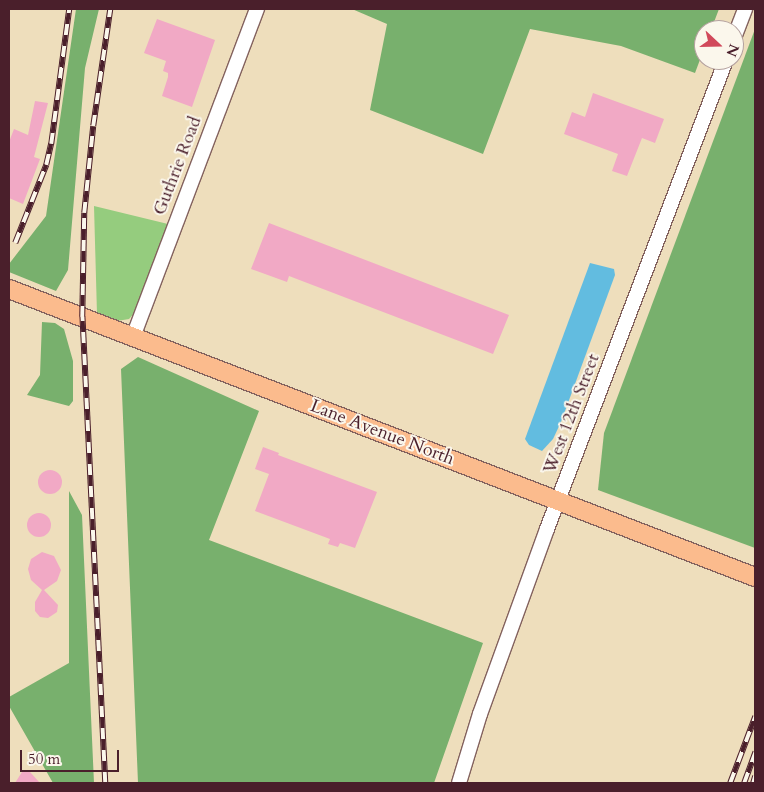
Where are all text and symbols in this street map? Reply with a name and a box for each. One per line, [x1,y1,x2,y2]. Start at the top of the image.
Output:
north arrow [694,20,744,70]
text: N [721,41,744,59]
street label: Guthrie Road [149,114,207,218]
street label: West 12th Street [539,351,605,477]
street label: Lane Avenue North [307,396,457,470]
scale bar [22,740,121,772]
text: 50 m [28,749,60,769]

